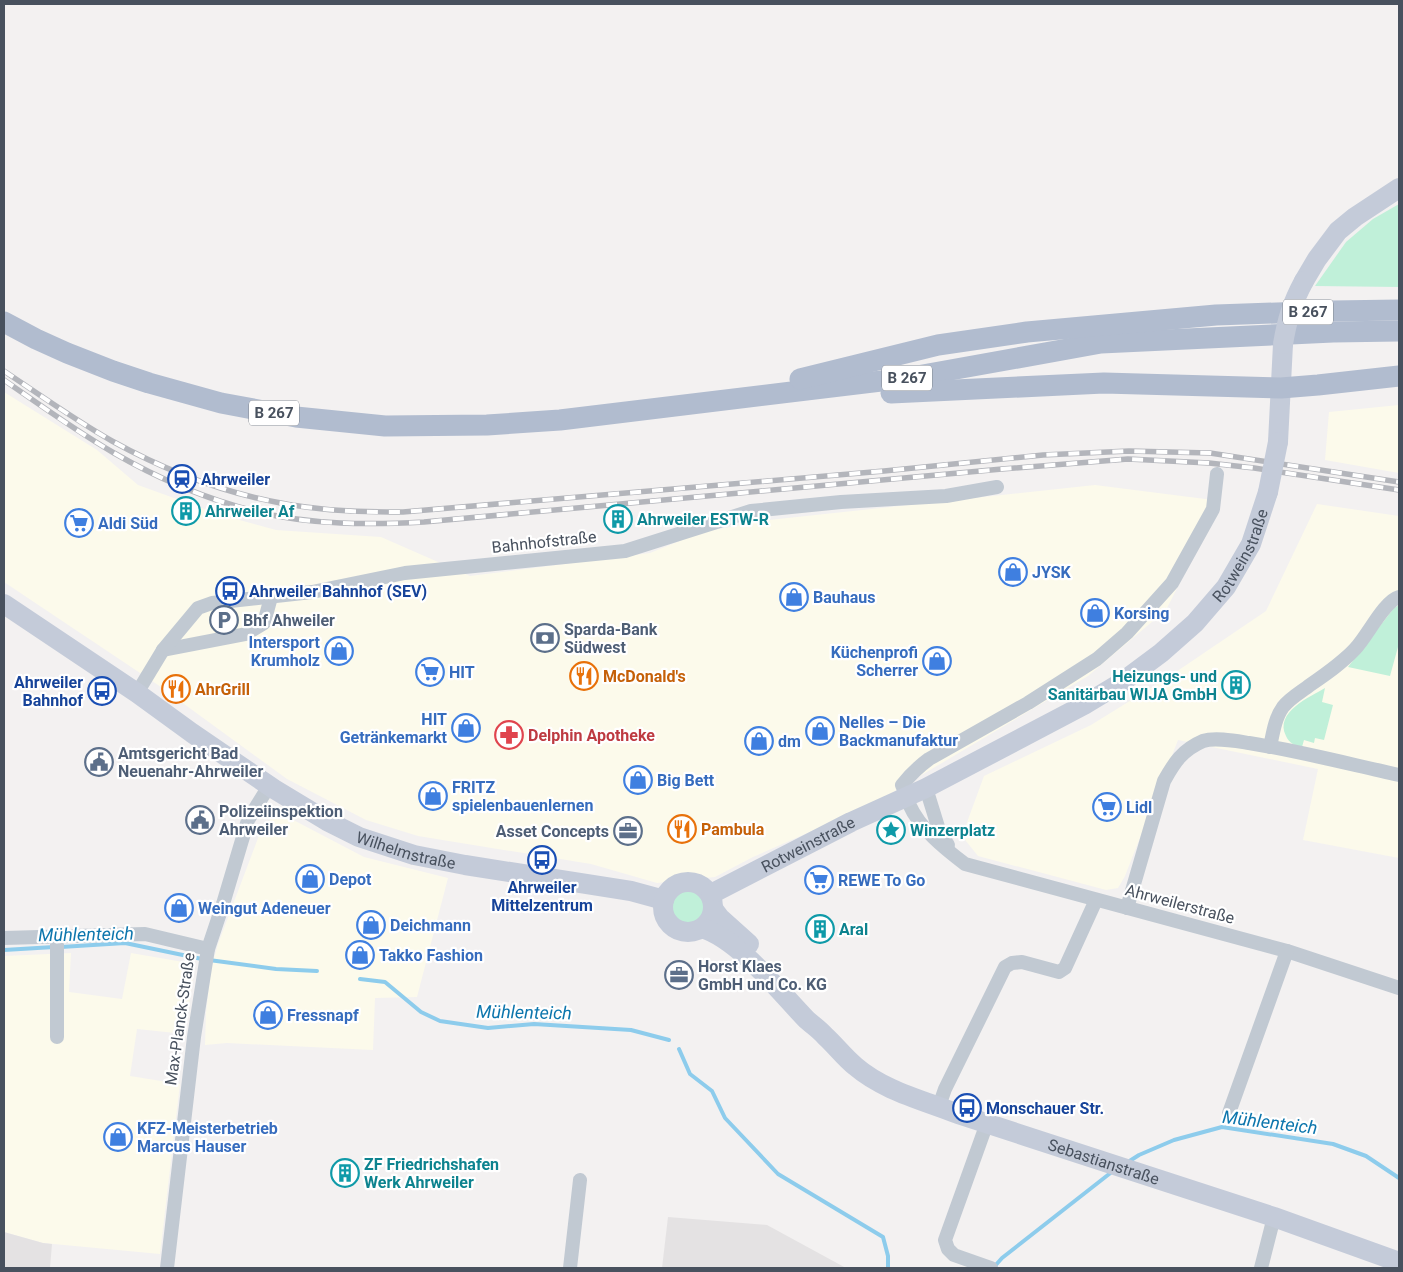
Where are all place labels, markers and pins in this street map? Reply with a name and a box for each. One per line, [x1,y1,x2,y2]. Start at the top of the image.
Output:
station icon: Ahrweiler [167,464,197,494]
place label: Ahrweiler [201,470,270,489]
building icon: Ahrweiler Af [171,496,201,526]
place label: Ahrweiler Af [205,502,295,521]
building icon: Ahrweiler ESTW-R [603,504,633,534]
supermarket icon: Aldi Süd [64,508,94,538]
place label: Ahrweiler ESTW-R [637,510,769,529]
place label: Aldi Süd [98,514,158,533]
shop icon: JYSK [998,557,1028,587]
place label: JYSK [1032,563,1072,582]
bus stop icon: Ahrweiler Bahnhof (SEV) [215,576,245,606]
place label: Ahrweiler Bahnhof (SEV) [249,582,427,601]
shop icon: Bauhaus [779,582,809,612]
place label: Bauhaus [813,588,875,607]
shop icon: Korsing [1080,598,1110,628]
place label: Korsing [1114,604,1169,623]
parking icon: Bhf Ahweiler [209,605,239,635]
place label: Bhf Ahweiler [243,611,335,630]
place label: Sparda-Bank Südwest [564,620,658,657]
bank icon: Sparda-Bank Südwest [530,623,560,653]
place label: Intersport Krumholz [249,633,321,670]
shop icon: Intersport Krumholz [324,636,354,666]
place label: Küchenprofi Scherrer [831,643,918,680]
shop icon: Küchenprofi Scherrer [922,646,952,676]
supermarket icon: HIT [415,657,445,687]
restaurant icon: McDonald's [569,661,599,691]
place label: HIT [449,663,475,682]
place label: McDonald's [603,667,686,686]
place label: Heizungs- und Sanitärbau WIJA GmbH [1048,667,1217,704]
building icon: Heizungs- und Sanitärbau WIJA GmbH [1221,670,1251,700]
place label: Ahrweiler Bahnhof [14,673,83,710]
restaurant icon: AhrGrill [161,674,191,704]
bus stop icon: Ahrweiler Bahnhof [87,676,117,706]
place label: AhrGrill [195,680,250,699]
place label: HIT Getränkemarkt [340,710,448,747]
shop icon: HIT Getränkemarkt [451,713,481,743]
place label: Nelles – Die Backmanufaktur [839,713,958,750]
shop icon: Nelles – Die Backmanufaktur [805,716,835,746]
pharmacy icon: Delphin Apotheke [494,720,524,750]
place label: Delphin Apotheke [528,726,655,745]
shop icon: dm [744,726,774,756]
place label: dm [778,732,801,751]
place label: Amtsgericht Bad Neuenahr-Ahrweiler [118,744,263,781]
public building icon: Amtsgericht Bad Neuenahr-Ahrweiler [84,747,114,777]
shop icon: Big Bett [623,765,653,795]
place label: Big Bett [657,771,715,790]
place label: FRITZ spielenbauenlernen [452,778,593,815]
shop icon: FRITZ spielenbauenlernen [418,781,448,811]
supermarket icon: Lidl [1092,792,1122,822]
place label: Lidl [1126,798,1152,817]
place label: Polizeiinspektion Ahrweiler [219,802,343,839]
public building icon: Polizeiinspektion Ahrweiler [185,805,215,835]
restaurant icon: Pambula [667,814,697,844]
place icon: Winzerplatz [876,815,906,845]
office icon: Asset Concepts [613,816,643,846]
place label: Pambula [701,820,765,839]
place label: Winzerplatz [910,821,995,840]
place label: Asset Concepts [496,822,609,841]
bus stop icon: Ahrweiler Mittelzentrum [527,845,557,875]
shop icon: Depot [295,864,325,894]
supermarket icon: REWE To Go [804,865,834,895]
place label: Depot [329,870,372,889]
place label: REWE To Go [838,871,925,890]
place label: Ahrweiler Mittelzentrum [491,878,593,915]
shop icon: Weingut Adeneuer [164,893,194,923]
place label: Weingut Adeneuer [198,899,331,918]
shop icon: Deichmann [356,910,386,940]
building icon: Aral [805,914,835,944]
place label: Deichmann [390,916,471,935]
place label: Aral [839,920,868,939]
shop icon: Takko Fashion [345,940,375,970]
place label: Takko Fashion [379,946,483,965]
place label: Horst Klaes GmbH und Co. KG [698,957,827,994]
office icon: Horst Klaes GmbH und Co. KG [664,960,694,990]
shop icon: Fressnapf [253,1000,283,1030]
place label: Fressnapf [287,1006,359,1025]
bus stop icon: Monschauer Str. [952,1093,982,1123]
place label: Monschauer Str. [986,1099,1104,1118]
place label: KFZ-Meisterbetrieb Marcus Hauser [137,1119,278,1156]
shop icon: KFZ-Meisterbetrieb Marcus Hauser [103,1122,133,1152]
place label: ZF Friedrichshafen Werk Ahrweiler [364,1155,499,1192]
building icon: ZF Friedrichshafen Werk Ahrweiler [330,1158,360,1188]

